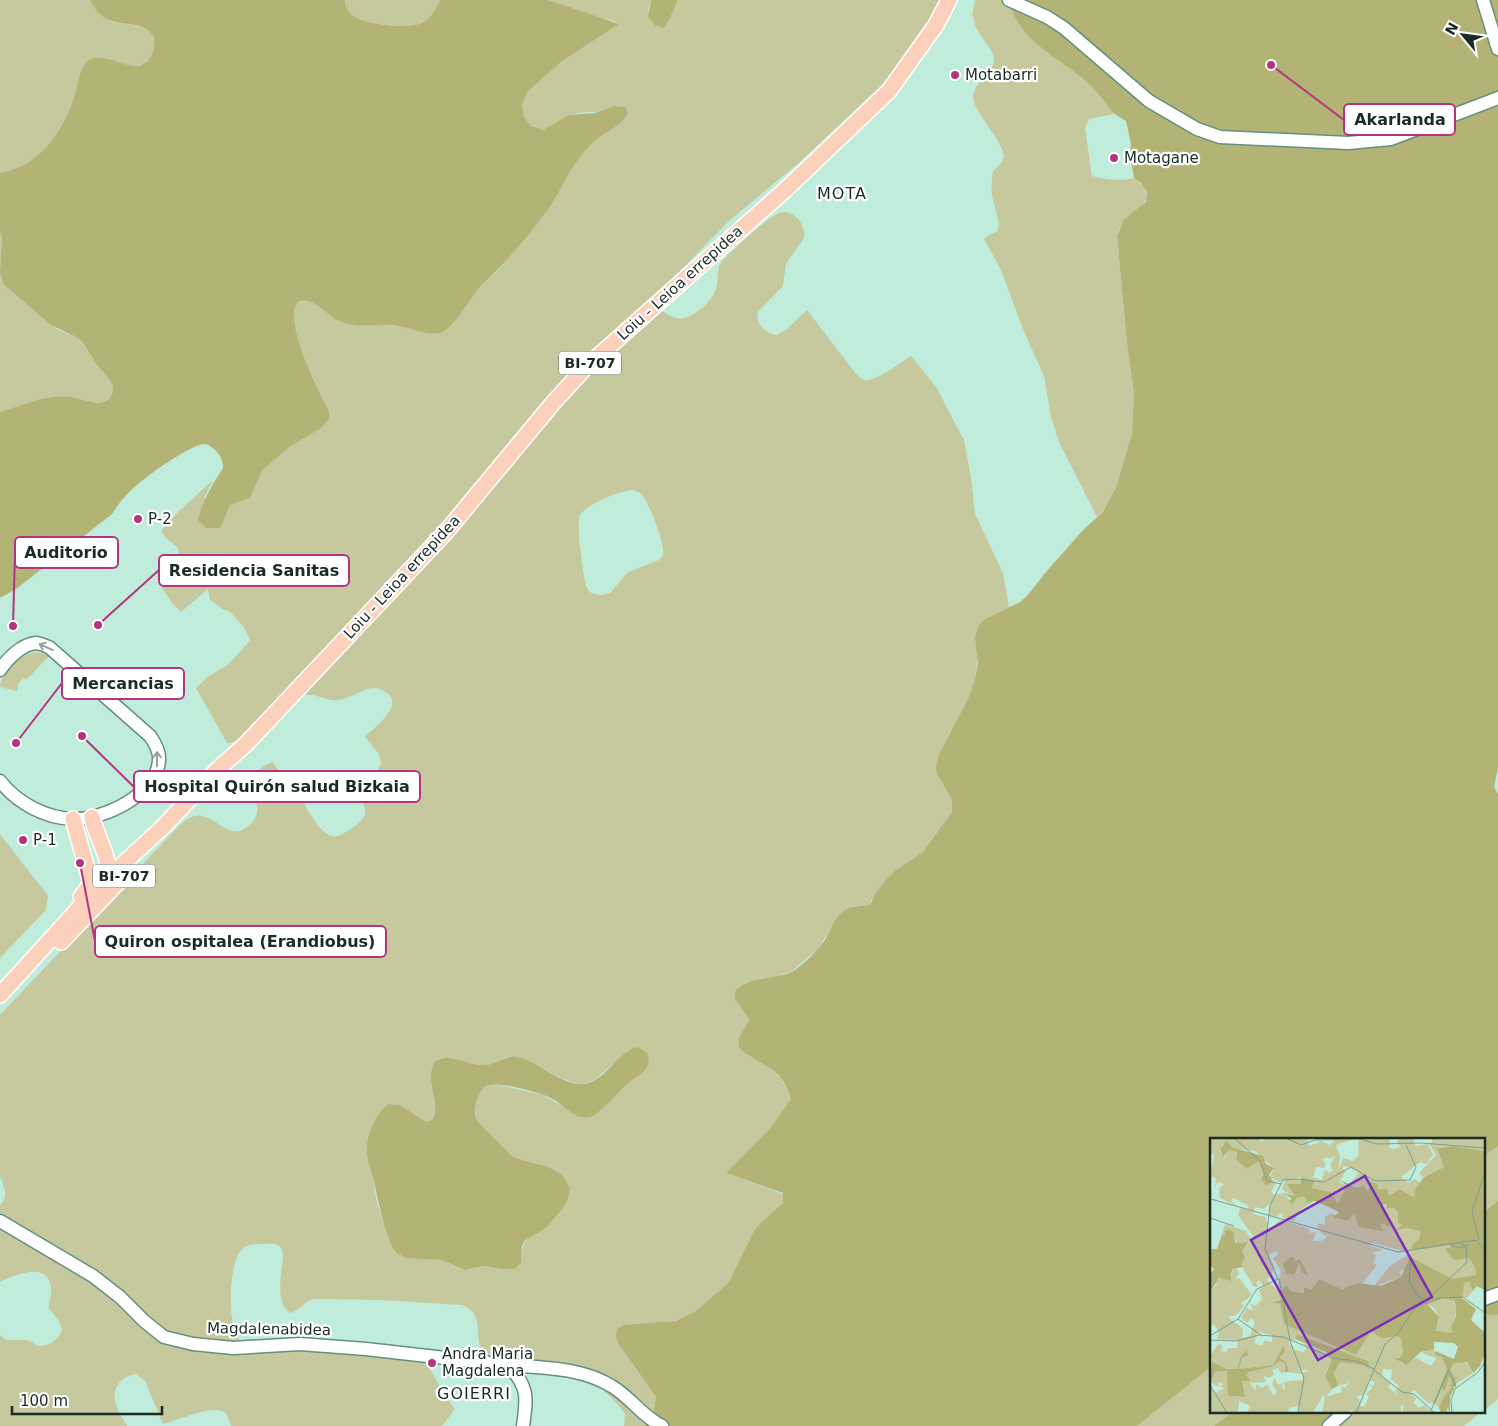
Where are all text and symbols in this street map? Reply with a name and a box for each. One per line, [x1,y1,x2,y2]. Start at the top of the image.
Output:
north arrow [1438,10,1488,60]
text: N [1442,20,1461,38]
place label: Motabarri [965,66,1037,84]
marker: Motabarri [949,69,961,81]
callout: Akarlanda [1344,104,1455,135]
text: Akarlanda [1354,110,1446,129]
place label: Motagane [1124,149,1199,167]
marker: Motagane [1108,152,1120,164]
district label: MOTA [817,184,867,203]
street label: Loiu - Leioa errepidea [614,222,746,344]
road number: BI-707 [559,352,621,374]
place label: P-2 [148,510,172,528]
street label: Loiu - Leioa errepidea [340,511,464,643]
marker: P-2 [132,513,144,525]
callout: Auditorio [15,537,118,568]
text: Auditorio [24,543,108,562]
callout: Residencia Sanitas [159,555,349,586]
text: Residencia Sanitas [169,561,339,580]
one-way arrow [39,642,54,652]
callout: Mercancias [62,668,184,699]
text: Mercancias [72,674,174,693]
one-way arrow [153,752,162,768]
callout: Hospital Quirón salud Bizkaia [134,771,420,802]
text: Hospital Quirón salud Bizkaia [144,777,410,796]
place label: P-1 [33,831,57,849]
marker: P-1 [17,834,29,846]
road number: BI-707 [93,864,155,888]
callout: Quiron ospitalea (Erandiobus) [95,926,386,957]
text: Quiron ospitalea (Erandiobus) [105,932,375,951]
inset map [1210,1138,1486,1414]
street label: Magdalenabidea [207,1319,331,1339]
place label: Andra Maria Magdalena [442,1345,533,1380]
marker: Andra Maria Magdalena [426,1357,438,1369]
scale bar [12,1384,162,1416]
district label: GOIERRI [437,1384,511,1403]
text: 100 m [20,1392,68,1410]

